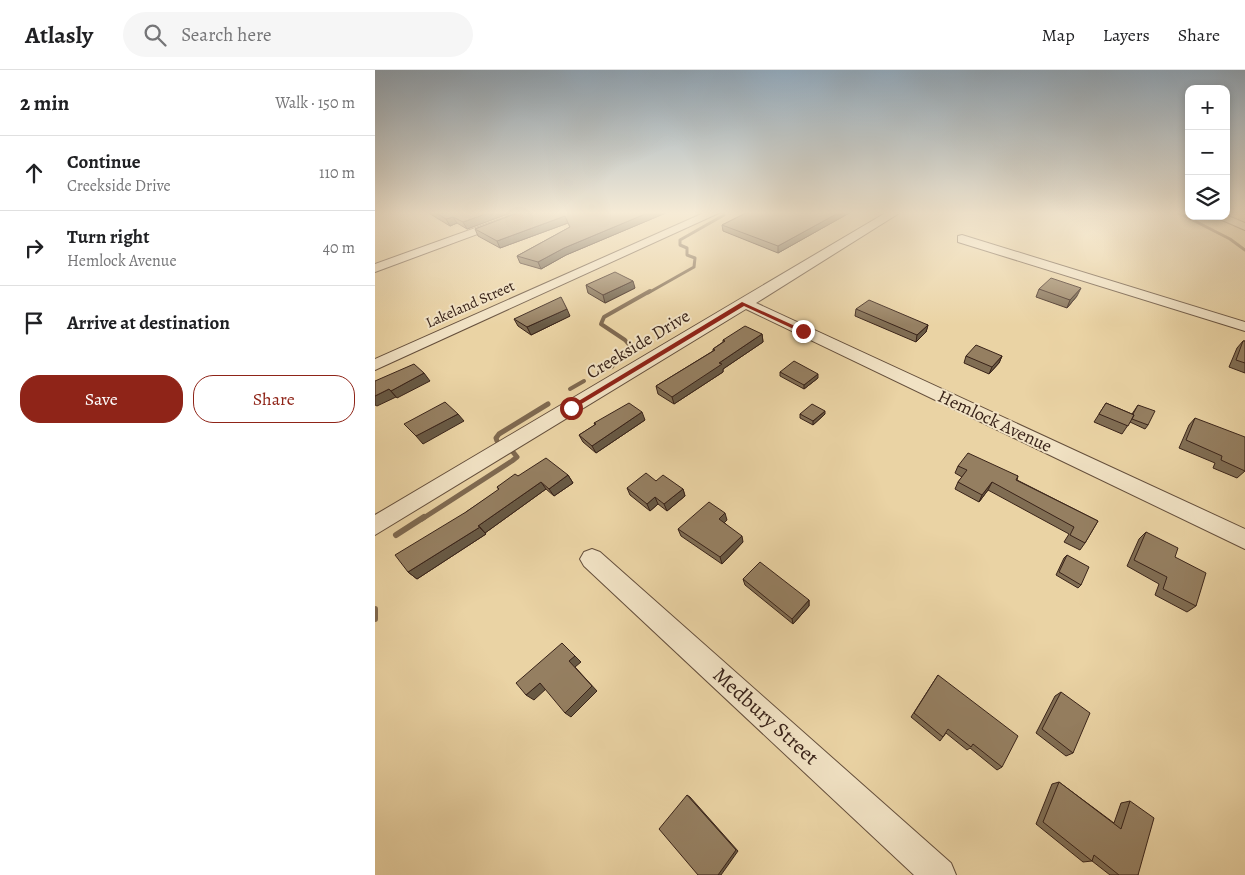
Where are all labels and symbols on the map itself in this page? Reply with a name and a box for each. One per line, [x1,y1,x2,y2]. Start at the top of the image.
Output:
street label: Lakeland Street [422,275,518,333]
street label: Creekside Drive [582,304,694,384]
route end [792,320,815,343]
street label: Hemlock Avenue [934,384,1056,458]
route start [560,397,583,420]
street label: Medbury Street [707,661,825,771]

